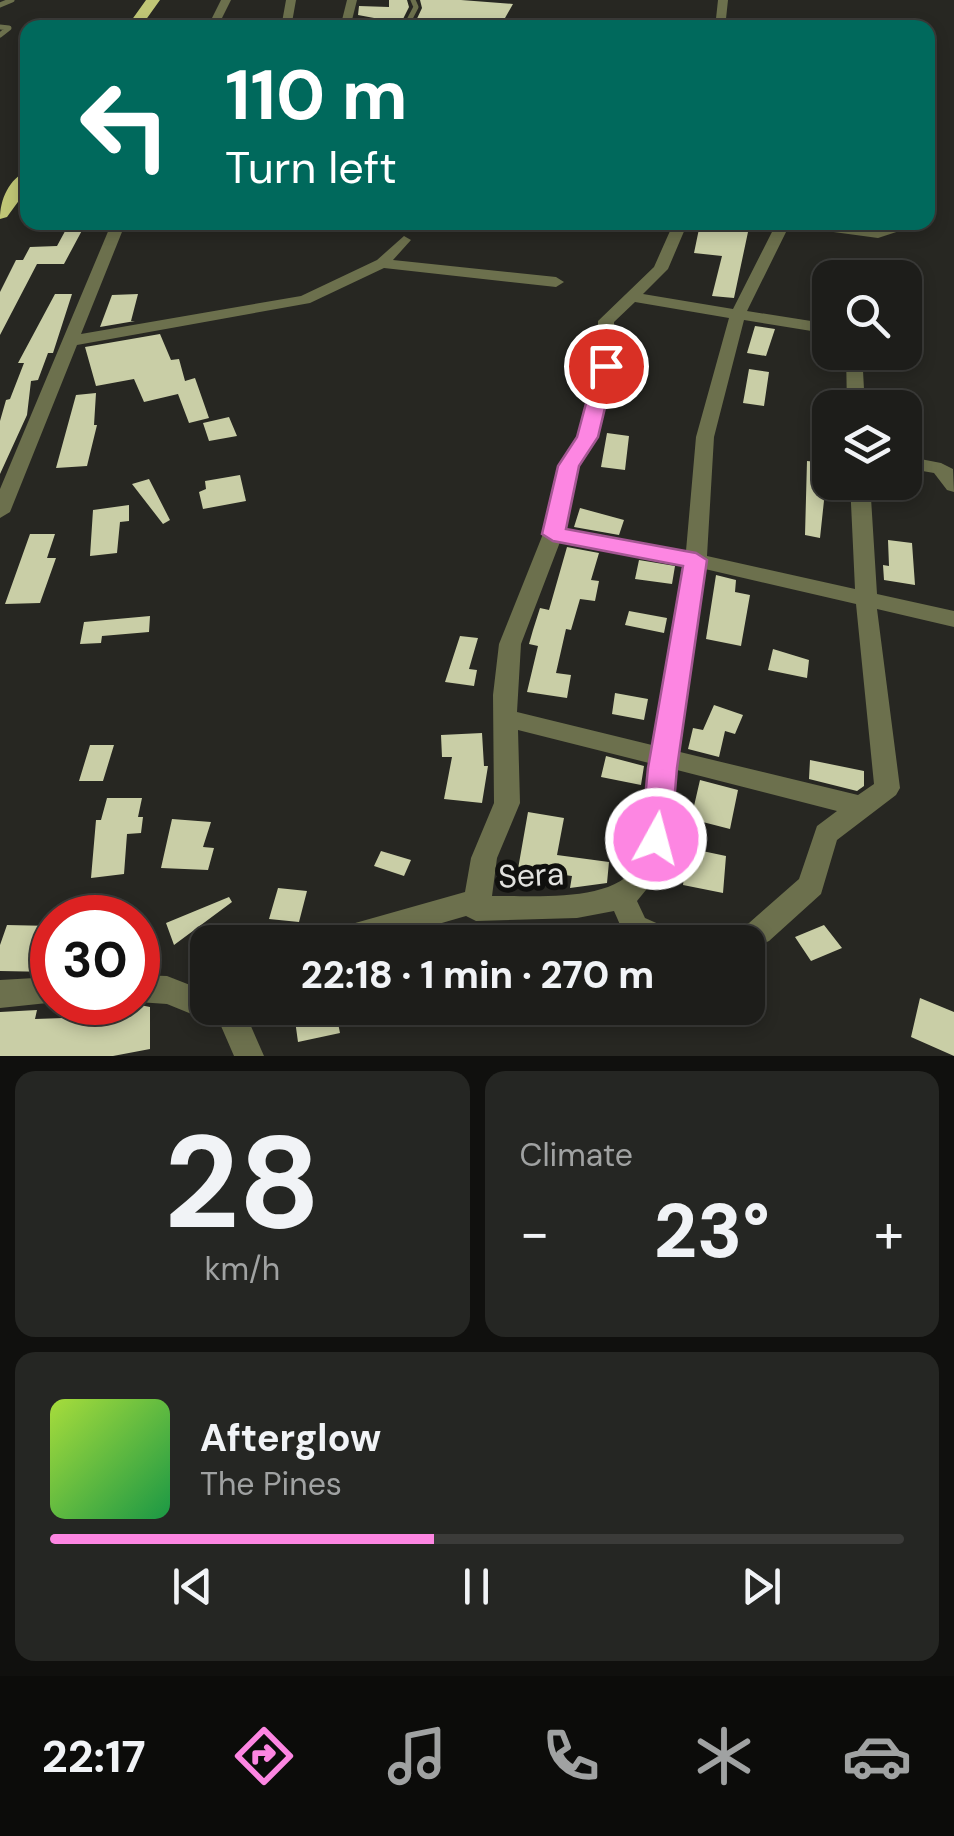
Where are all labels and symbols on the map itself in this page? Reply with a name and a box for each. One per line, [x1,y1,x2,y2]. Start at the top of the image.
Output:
pin [564,324,649,409]
position arrow [604,787,708,891]
street label: Sera [497,852,565,898]
speed limit sign: 30 [30,895,160,1025]

